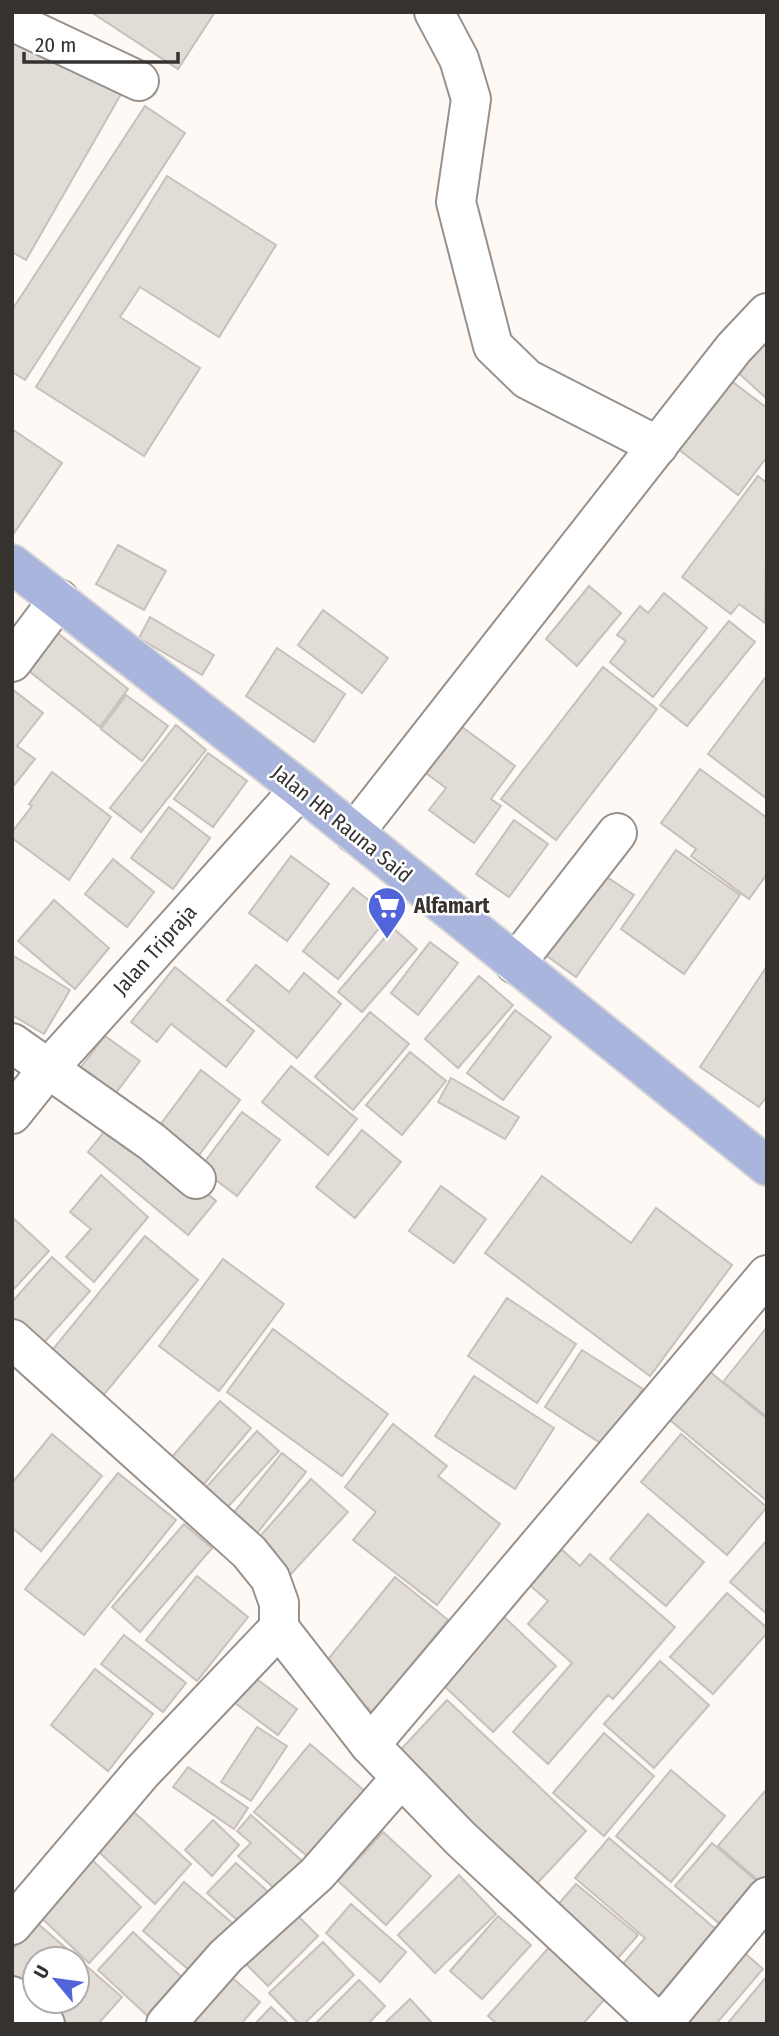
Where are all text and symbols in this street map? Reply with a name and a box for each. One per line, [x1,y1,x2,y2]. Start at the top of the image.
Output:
scale bar [24,21,178,65]
text: 20 m [35,32,76,58]
street label: Jalan HR Rauna Said [267,760,417,888]
supermarket icon: Alfamart [366,885,408,940]
place label: Alfamart [413,893,490,919]
street label: Jalan Tripraja [108,899,202,1001]
north arrow [21,1945,91,2015]
text: U [29,1962,54,1982]

